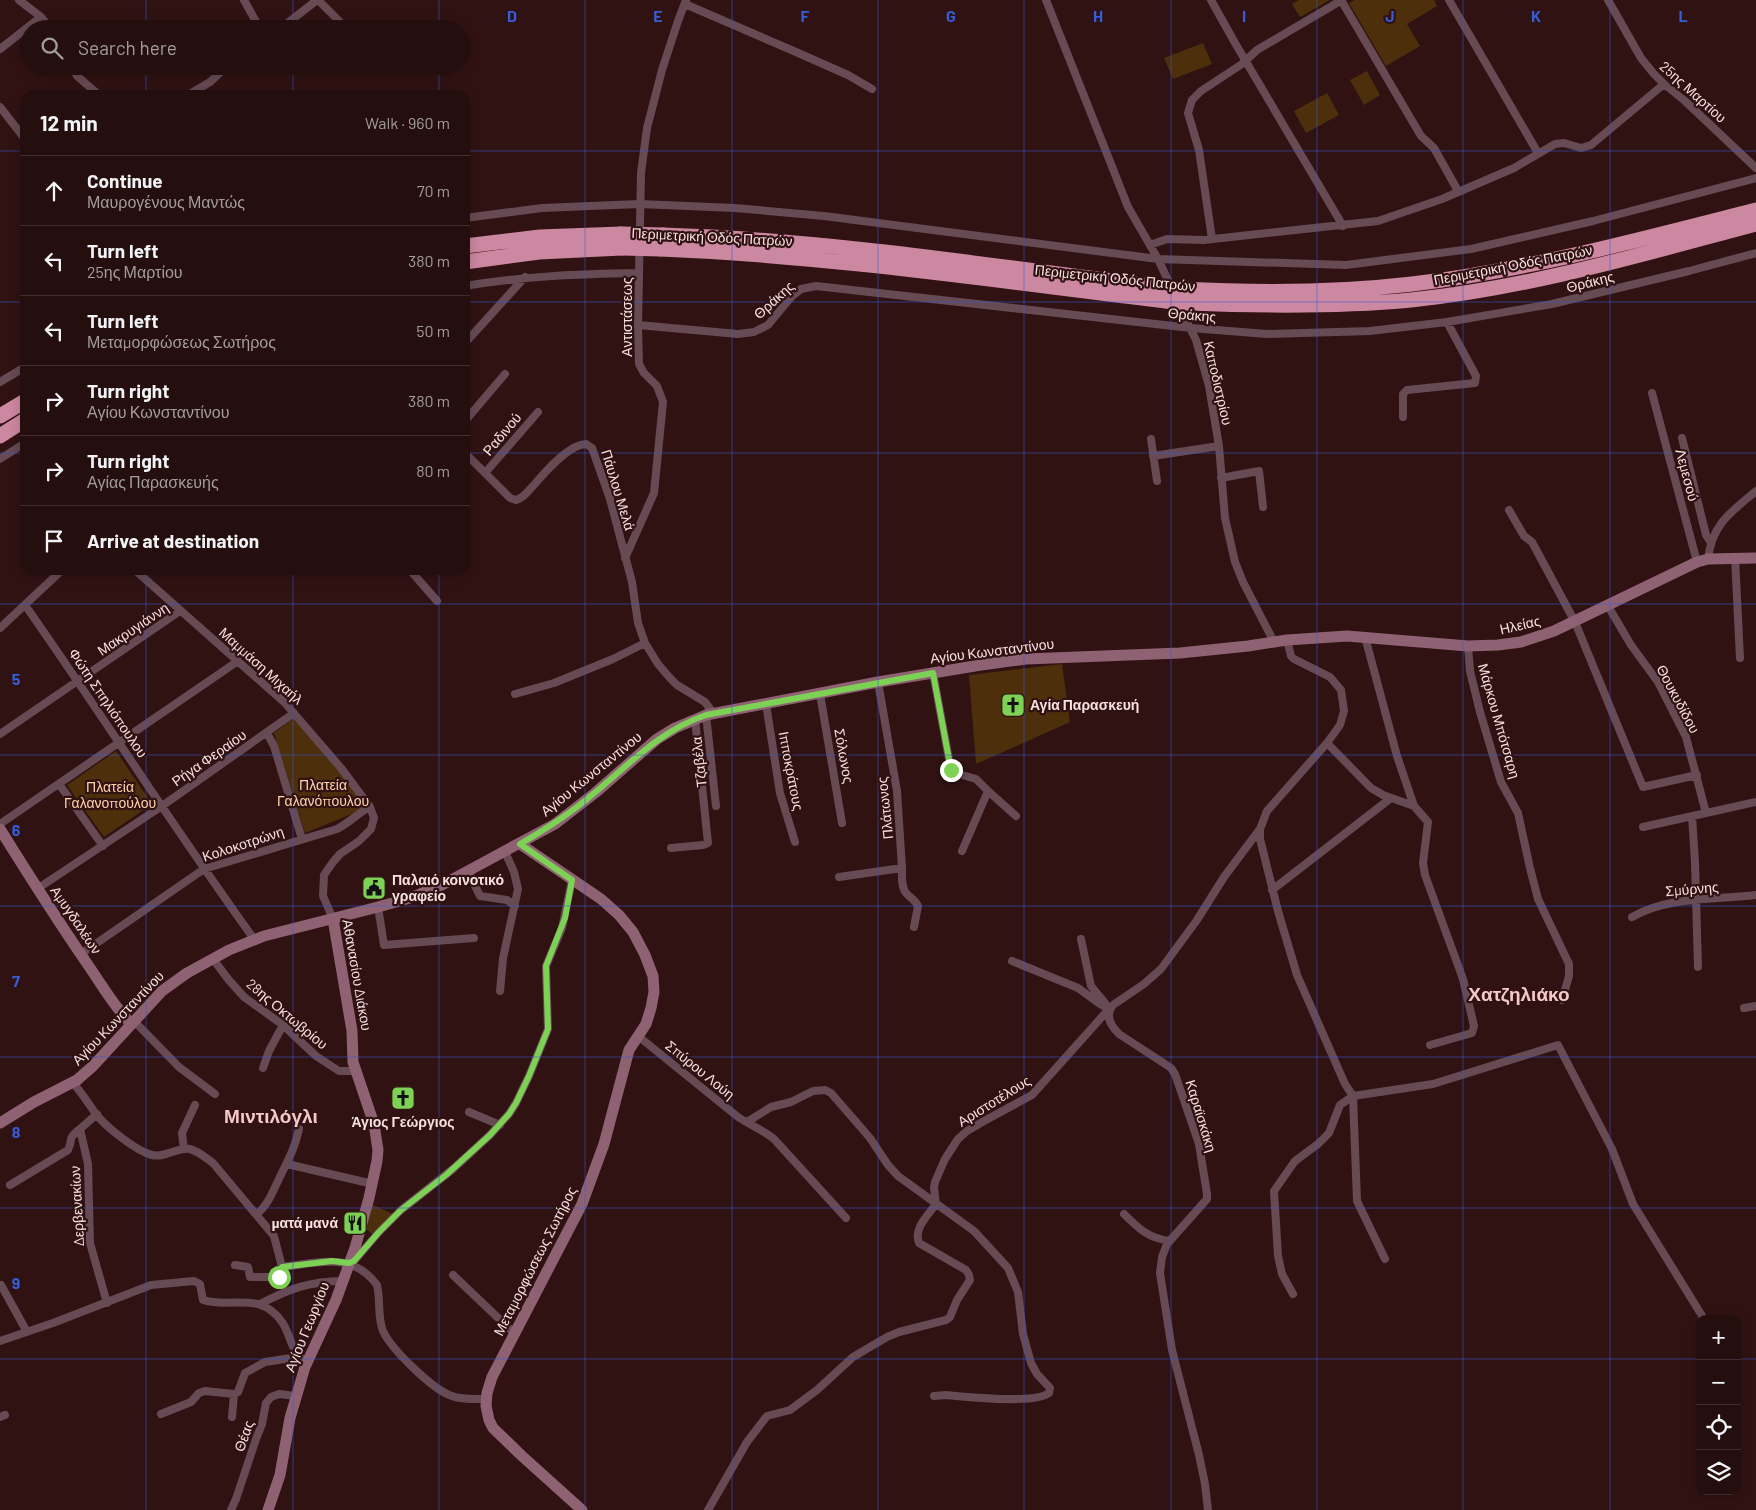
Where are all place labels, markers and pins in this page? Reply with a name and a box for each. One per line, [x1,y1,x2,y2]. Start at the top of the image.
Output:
church icon: Αγία Παρασκευή [1000,692,1026,718]
place label: Αγία Παρασκευή [1030,696,1139,713]
place label: Παλαιό κοινοτικό γραφείο [392,871,504,904]
public building icon: Παλαιό κοινοτικό γραφείο [361,875,387,901]
church icon: Άγιος Γεώργιος [390,1085,416,1111]
place label: Άγιος Γεώργιος [352,1113,454,1130]
restaurant icon: ματά μανά [342,1210,368,1236]
place label: ματά μανά [272,1214,338,1231]

